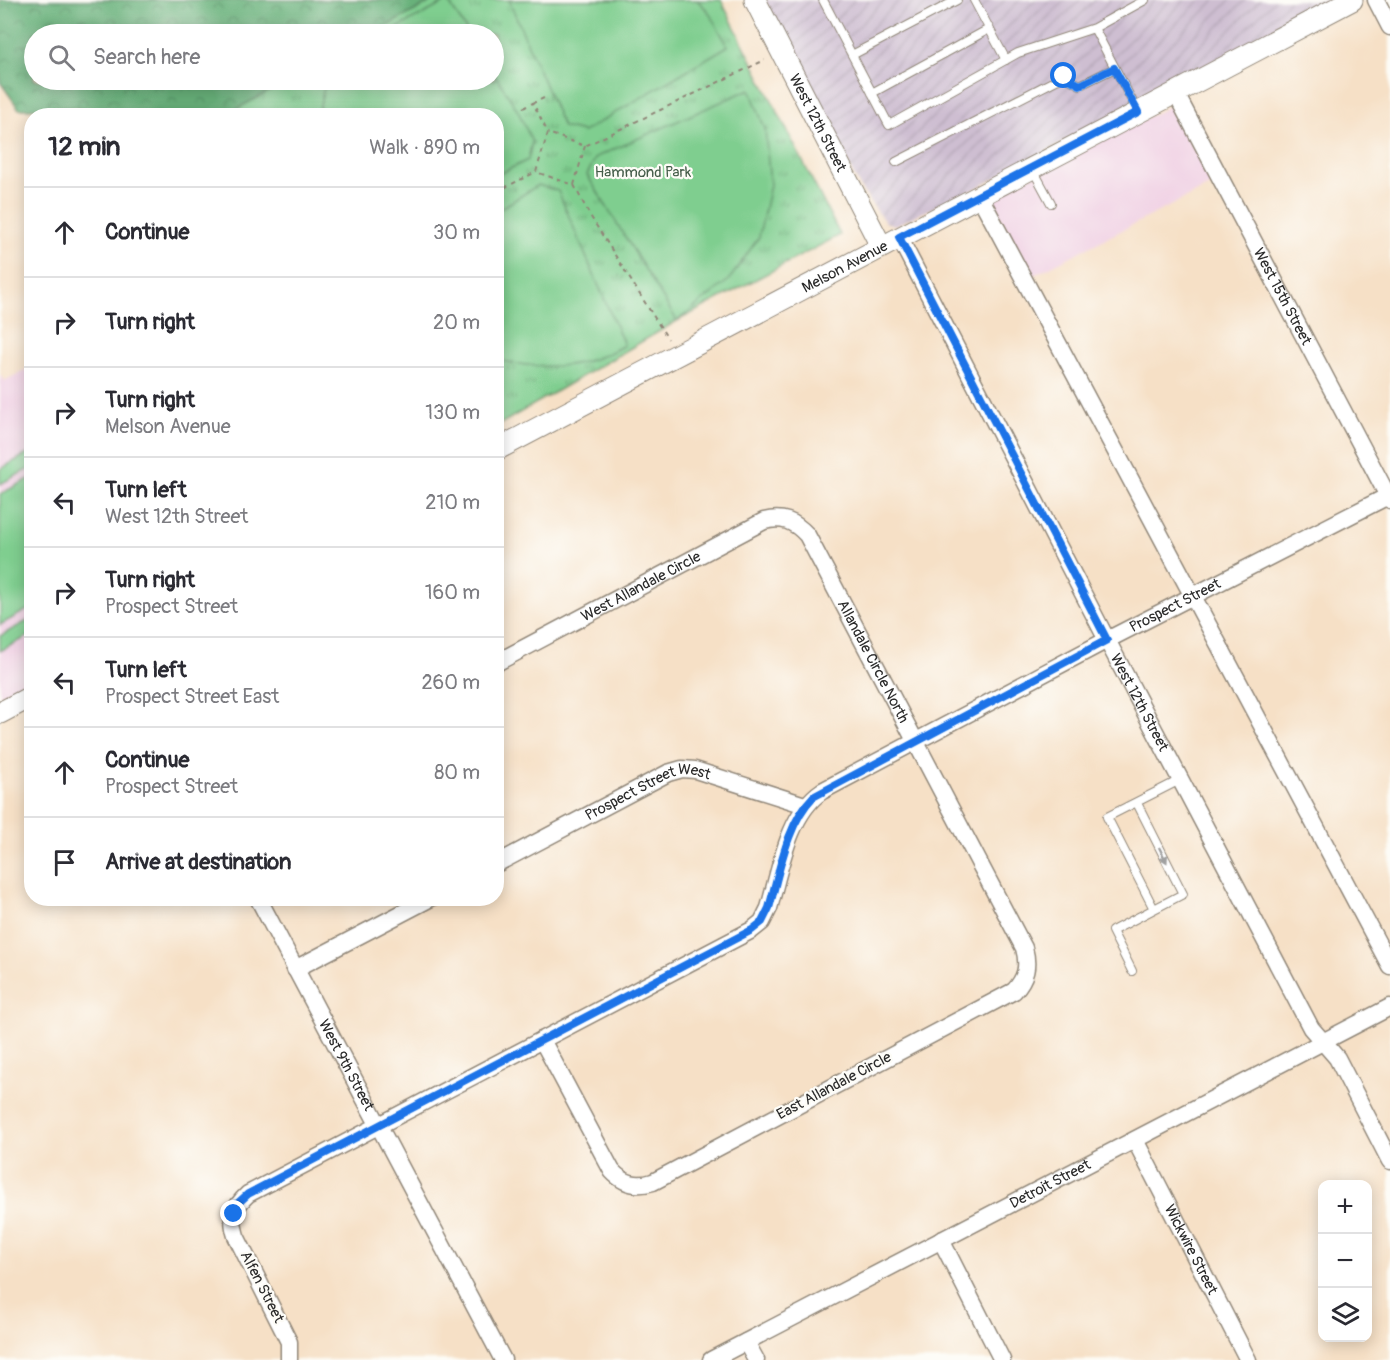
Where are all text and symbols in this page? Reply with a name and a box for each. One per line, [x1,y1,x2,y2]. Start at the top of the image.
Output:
search box [24,24,504,90]
icon: search [45,41,78,74]
text: Search here [93,43,200,71]
route start [1050,62,1076,88]
street label: West 12th Street [785,71,851,176]
text: 12 min [48,131,121,163]
text: Walk · 890 m [369,135,480,160]
park label: Hammond Park [595,163,692,182]
icon: ahead [48,216,81,249]
text: Continue [105,218,189,246]
text: 30 m [433,220,480,245]
street label: Melson Avenue [799,236,891,297]
street label: West 15th Street [1249,244,1317,349]
icon: right [48,306,81,339]
text: Turn right [105,308,195,336]
text: 20 m [433,310,480,335]
text: Turn right [105,386,195,414]
icon: right [48,396,81,429]
text: 130 m [425,400,480,425]
text: Melson Avenue [105,414,231,439]
text: Turn left [105,476,187,504]
icon: left [48,486,81,519]
text: 210 m [425,490,480,515]
text: West 12th Street [105,504,248,529]
street label: West Allandale Circle [578,546,705,626]
text: Turn right [105,566,195,594]
street label: Prospect Street [1126,574,1225,636]
icon: right [48,576,81,609]
text: 160 m [425,580,480,605]
text: Prospect Street [105,594,238,619]
street label: Allandale Circle North [833,596,913,726]
street label: West 12th Street [1106,650,1174,755]
text: Turn left [105,656,187,684]
icon: left [48,666,81,699]
text: 260 m [421,670,480,695]
text: Prospect Street East [105,684,279,709]
text: Continue [105,746,189,774]
icon: ahead [48,756,81,789]
street label: Prospect Street West [582,759,714,825]
text: 80 m [434,760,480,785]
text: Prospect Street [105,774,238,799]
icon: arrive [48,846,81,879]
one-way arrow [1158,847,1168,864]
text: Arrive at destination [105,848,291,876]
street label: West 9th Street [314,1016,379,1115]
street label: East Allandale Circle [773,1048,895,1124]
street label: Detroit Street [1006,1154,1095,1213]
map controls [1318,1180,1372,1342]
button: + [1318,1180,1372,1234]
route end [220,1200,246,1226]
street label: Wickwire Street [1160,1201,1223,1298]
button: − [1318,1234,1372,1288]
street label: Alfen Street [236,1248,289,1327]
button: layers [1318,1288,1372,1342]

